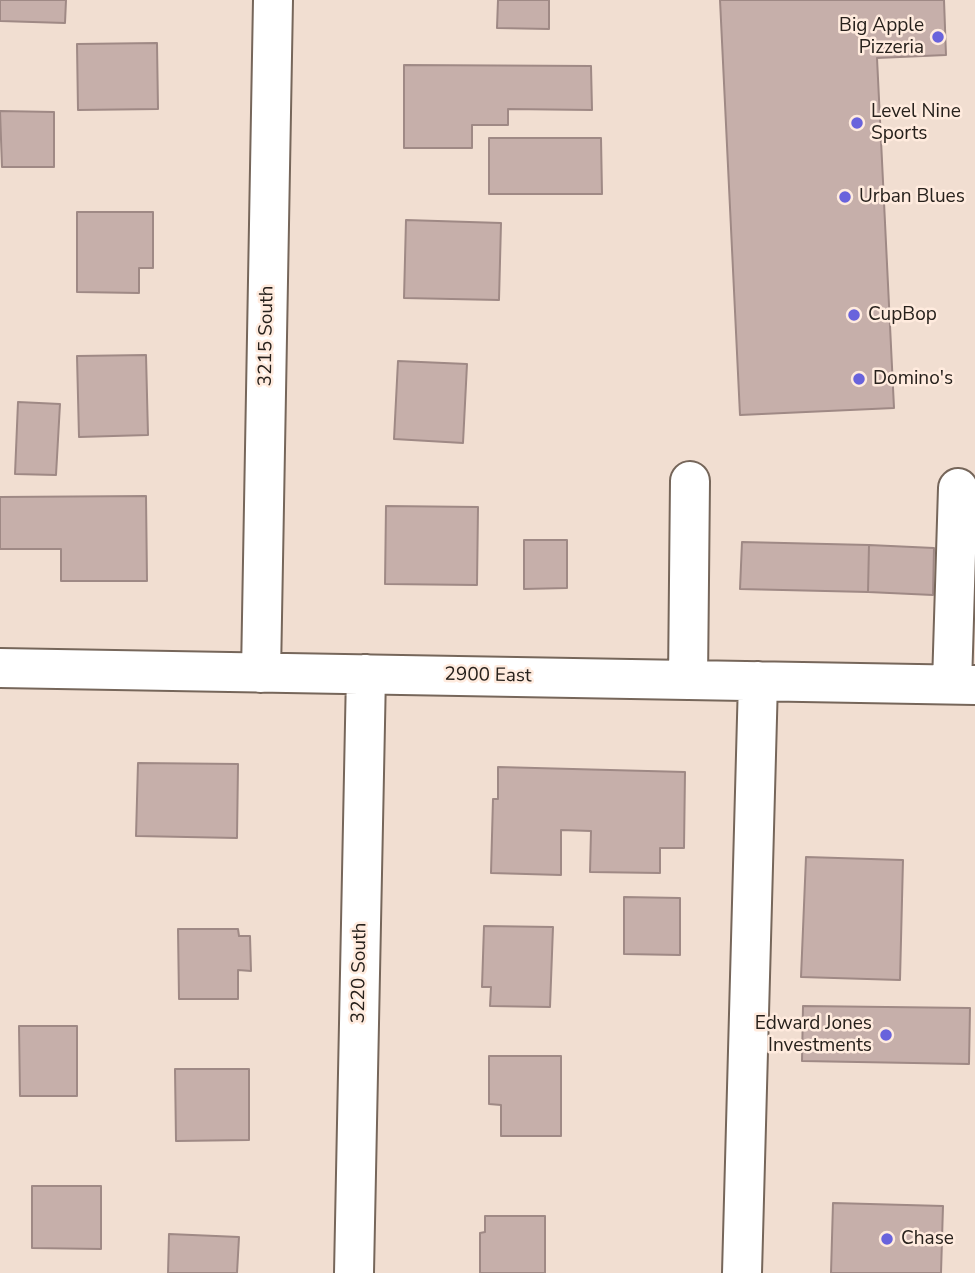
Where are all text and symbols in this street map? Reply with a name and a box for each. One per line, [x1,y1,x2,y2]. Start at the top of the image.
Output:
place label: Big Apple Pizzeria [839,15,924,59]
marker: Big Apple Pizzeria [930,29,946,45]
place label: Level Nine Sports [871,101,961,145]
marker: Level Nine Sports [849,115,865,131]
place label: Urban Blues [859,186,965,208]
marker: Urban Blues [837,189,853,205]
street label: 3215 South [255,285,279,387]
place label: CupBop [868,304,937,326]
marker: CupBop [846,307,862,323]
place label: Domino's [873,368,953,390]
marker: Domino's [851,371,867,387]
street label: 2900 East [444,664,532,688]
street label: 3220 South [348,922,372,1024]
place label: Edward Jones Investments [755,1013,872,1057]
marker: Edward Jones Investments [878,1027,894,1043]
place label: Chase [901,1228,954,1250]
marker: Chase [879,1231,895,1247]

